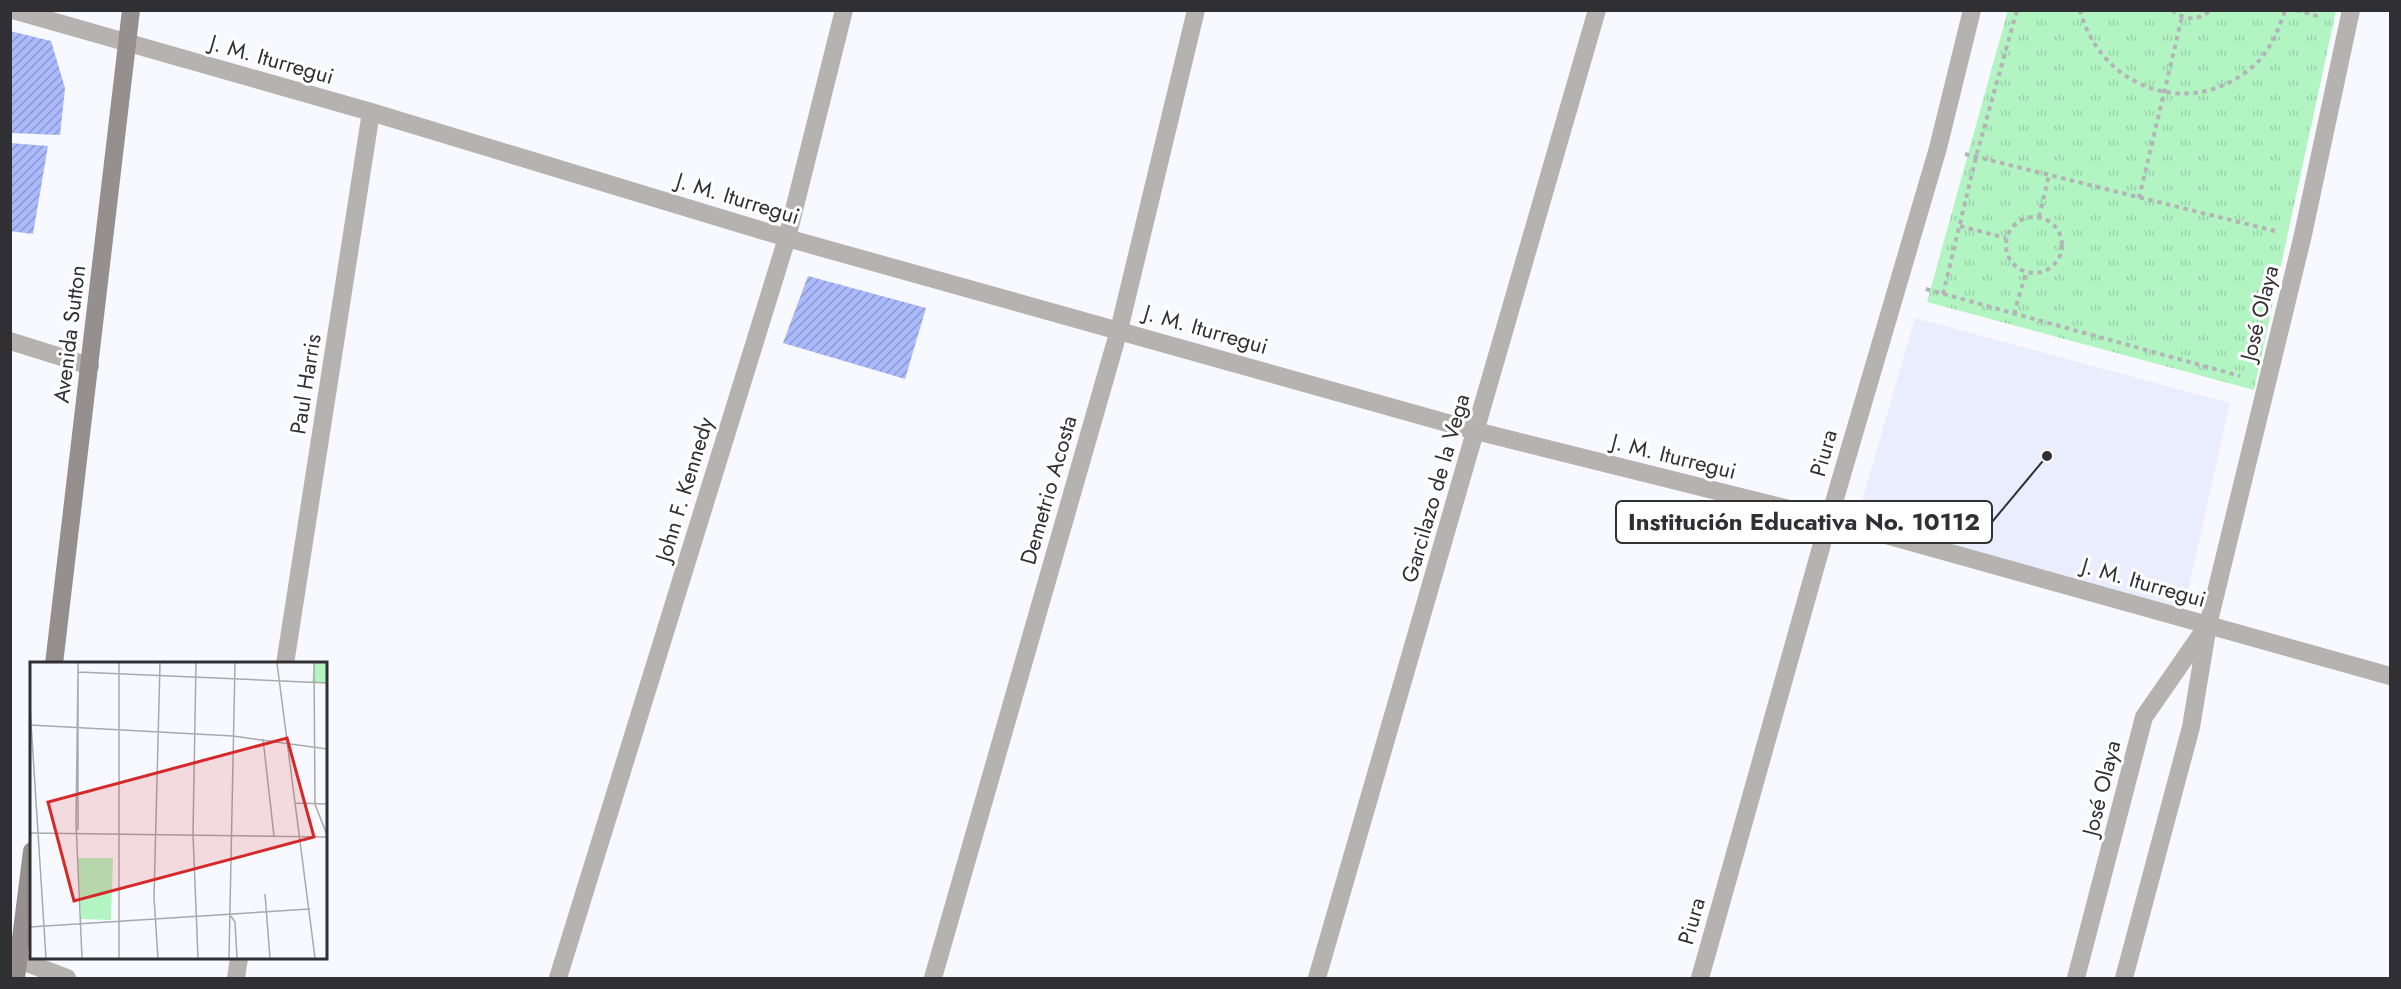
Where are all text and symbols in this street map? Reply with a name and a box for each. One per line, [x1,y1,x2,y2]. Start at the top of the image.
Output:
street label: J. M. Iturregui [203,25,338,92]
street label: J. M. Iturregui [669,163,804,232]
street label: José Olaya [2231,262,2286,367]
street label: Avenida Sutton [45,263,93,405]
street label: J. M. Iturregui [1137,295,1272,362]
street label: Paul Harris [281,331,329,436]
street label: Garcilazo de la Vega [1393,390,1477,586]
street label: Demetrio Acosta [1011,412,1085,568]
street label: John F. Kennedy [646,413,721,568]
street label: J. M. Iturregui [1605,424,1740,487]
street label: Piura [1801,426,1845,480]
callout: Institución Educativa No. 10112 [1616,501,1992,543]
text: Institución Educativa No. 10112 [1628,504,1980,539]
street label: J. M. Iturregui [2075,548,2210,615]
inset map [30,662,327,959]
street label: José Olaya [2073,737,2128,842]
street label: Piura [1669,894,1713,948]

